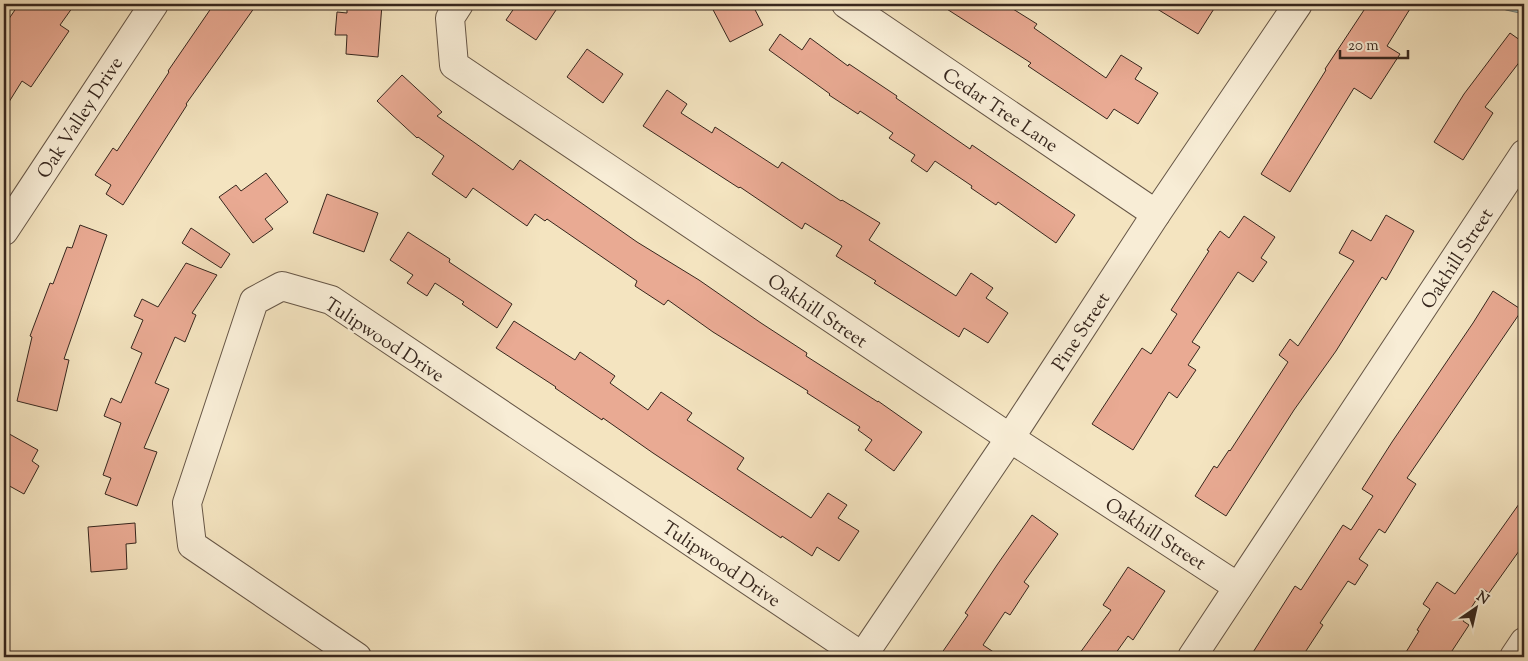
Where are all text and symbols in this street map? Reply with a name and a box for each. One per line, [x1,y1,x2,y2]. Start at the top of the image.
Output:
scale bar [1340,28,1408,60]
text: 20 m [1348,36,1379,57]
street label: Oak Valley Drive [32,52,131,185]
street label: Cedar Tree Lane [936,62,1063,160]
street label: Oakhill Street [1415,203,1501,315]
street label: Oakhill Street [761,269,872,356]
street label: Pine Street [1047,287,1118,377]
street label: Tulipwood Drive [318,292,449,390]
street label: Oakhill Street [1099,492,1211,578]
street label: Tulipwood Drive [656,515,786,615]
north arrow [1450,584,1500,634]
text: N [1472,587,1492,610]

